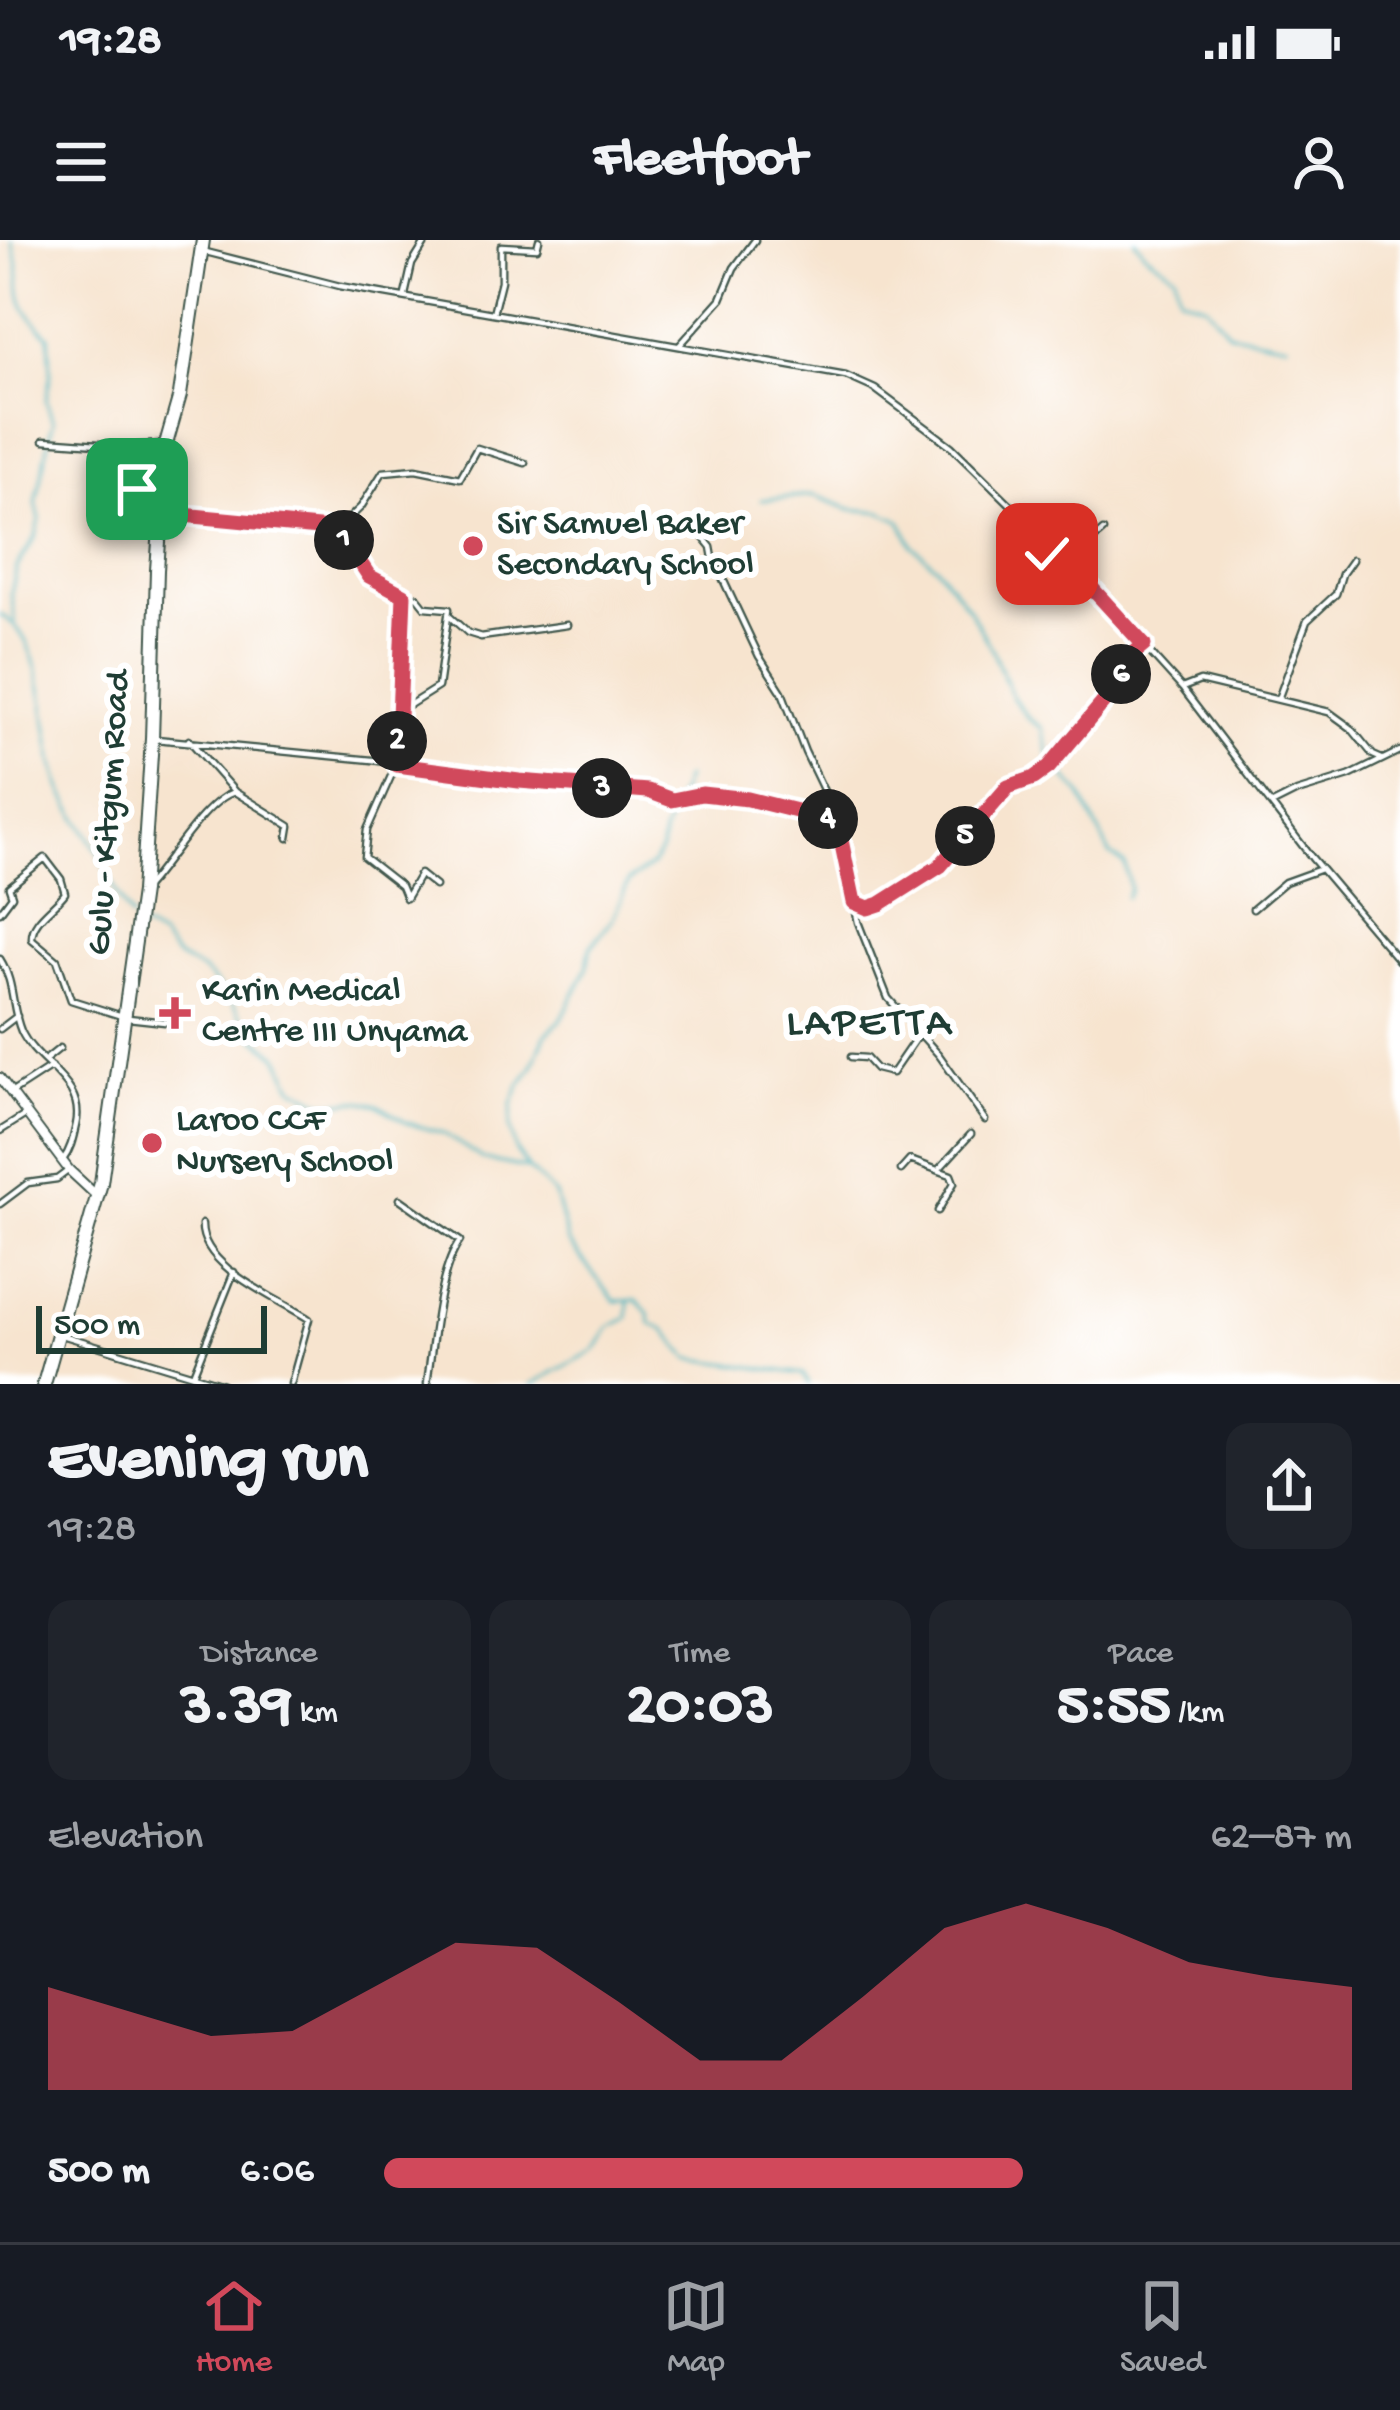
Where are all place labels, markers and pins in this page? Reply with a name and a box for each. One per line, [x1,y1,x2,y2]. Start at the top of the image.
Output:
pin [86,438,188,540]
pin [996,503,1098,605]
place label: Sir Samuel Baker Secondary School [497,504,754,588]
pin: 1 [314,510,374,570]
marker: Sir Samuel Baker Secondary School [460,533,486,559]
pin: 6 [1091,644,1151,704]
pin: 2 [367,711,427,771]
pin: 3 [572,758,632,818]
pin: 4 [798,789,858,849]
pin: 5 [935,806,995,866]
place label: Karin Medical Centre III Unyama [202,971,468,1055]
marker: Karin Medical Centre III Unyama [159,997,191,1029]
place label: Laroo CCF Nursery School [176,1101,394,1185]
marker: Laroo CCF Nursery School [139,1130,165,1156]

